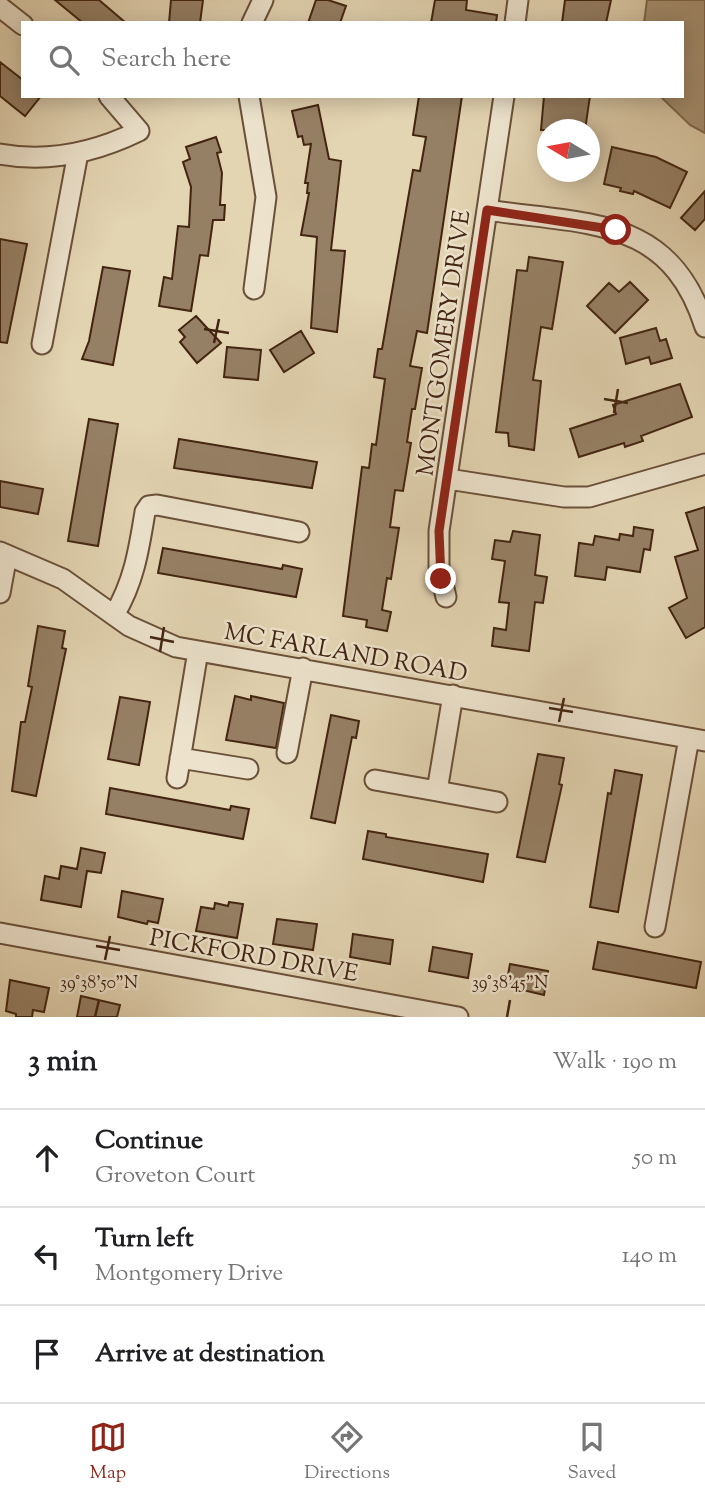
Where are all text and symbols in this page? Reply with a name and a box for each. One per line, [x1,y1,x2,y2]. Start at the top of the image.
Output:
search box [21,21,684,98]
icon: search [45,41,83,79]
text: Search here [101,41,231,78]
north arrow [537,119,600,182]
street label: MONTGOMERY DRIVE [409,208,481,479]
route start [600,214,631,245]
route end [425,563,456,594]
street label: MC FARLAND ROAD [221,616,470,692]
street label: PICKFORD DRIVE [147,922,361,992]
text: 39°38'50"N [60,971,138,997]
text: 39°38'45"N [472,971,548,997]
text: 3 min [28,1041,98,1084]
text: Walk · 190 m [553,1046,677,1079]
text: Continue [95,1123,203,1160]
icon: ahead [28,1139,66,1177]
text: 50 m [633,1142,677,1175]
text: Groveton Court [95,1160,255,1193]
text: Turn left [95,1221,194,1258]
icon: left [28,1237,66,1275]
text: 140 m [622,1240,677,1273]
text: Montgomery Drive [95,1258,283,1291]
icon: arrive [28,1335,66,1373]
text: Arrive at destination [95,1336,325,1373]
tab: Map [89,1418,127,1487]
tab: Directions [304,1418,390,1487]
tab: Saved [567,1418,616,1487]

